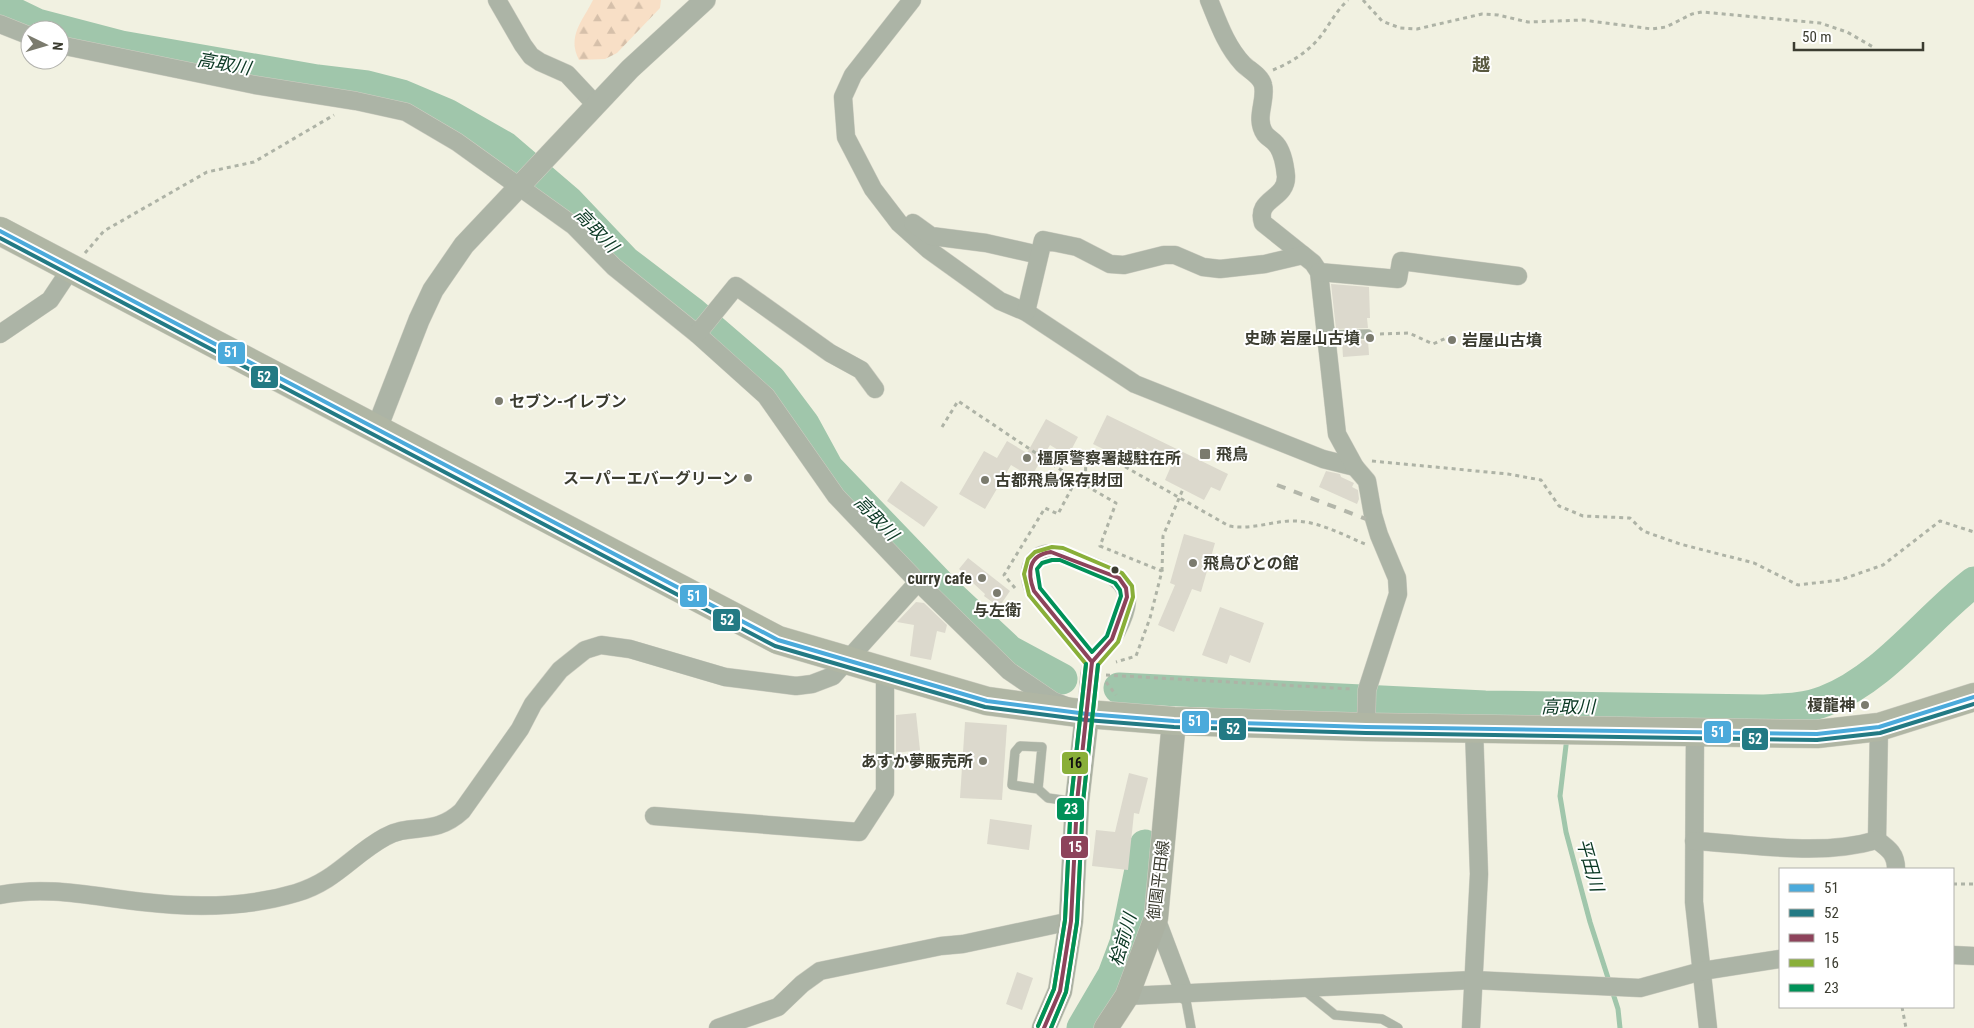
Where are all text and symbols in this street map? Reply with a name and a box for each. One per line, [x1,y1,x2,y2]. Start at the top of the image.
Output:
north arrow [20,20,70,70]
scale bar [1794,20,1923,52]
text: 50 m [1802,28,1832,46]
text: N [50,41,66,51]
water label: 高取川 [196,48,254,79]
district label: 越 [1472,54,1490,75]
water label: 高取川 [570,203,624,258]
place label: 史跡 岩屋山古墳 [1244,329,1360,348]
place label: 岩屋山古墳 [1462,331,1542,350]
marker: 史跡 岩屋山古墳 [1364,332,1376,344]
marker: 岩屋山古墳 [1446,334,1458,346]
line badge: 51 [217,341,246,365]
text: 51 [224,344,238,360]
line badge: 52 [250,365,279,389]
text: 52 [257,369,271,385]
place label: セブン-イレブン [509,392,627,411]
marker: セブン-イレブン [493,395,505,407]
place label: 飛鳥 [1216,445,1248,464]
marker: 飛鳥 [1198,447,1212,461]
place label: 橿原警察署越駐在所 [1037,449,1181,468]
marker: 橿原警察署越駐在所 [1021,452,1033,464]
place label: スーパーエバーグリーン [563,469,738,488]
place label: 古都飛鳥保存財団 [995,471,1123,490]
marker: スーパーエバーグリーン [742,472,754,484]
marker: 古都飛鳥保存財団 [979,474,991,486]
water label: 高取川 [850,491,904,546]
place label: 飛鳥びとの館 [1203,554,1299,573]
marker: 飛鳥びとの館 [1187,557,1199,569]
unlabelled marker [1110,565,1120,575]
place label: curry cafe [908,569,972,588]
marker: curry cafe [976,572,988,584]
line badge: 51 [679,584,708,608]
marker: 与左衛 [991,587,1003,599]
text: 51 [687,588,701,604]
place label: 与左衛 [973,601,1021,620]
line badge: 52 [712,608,741,632]
text: 52 [720,612,734,628]
water label: 高取川 [1541,696,1597,717]
place label: 榎龍神 [1807,696,1855,715]
marker: 榎龍神 [1859,699,1871,711]
line badge: 51 [1181,710,1210,734]
text: 51 [1188,713,1202,729]
line badge: 52 [1218,717,1247,741]
line badge: 51 [1703,720,1732,744]
text: 52 [1226,721,1240,737]
text: 51 [1711,724,1725,740]
line badge: 52 [1741,727,1769,751]
text: 52 [1748,731,1762,747]
line badge: 16 [1061,751,1089,775]
place label: あすか夢販売所 [861,752,973,771]
marker: あすか夢販売所 [977,755,989,767]
text: 16 [1068,755,1082,771]
line badge: 23 [1056,797,1085,821]
text: 23 [1064,801,1078,817]
line badge: 15 [1060,835,1089,859]
water label: 平田川 [1573,836,1609,896]
text: 15 [1068,839,1082,855]
street label: 御園平田線 [1144,839,1173,921]
legend [1779,868,1954,1008]
text: 51 [1824,879,1839,897]
text: 52 [1824,904,1839,922]
water label: 桧前川 [1105,909,1141,969]
text: 15 [1824,929,1839,947]
text: 16 [1824,954,1839,972]
text: 23 [1824,979,1839,997]

